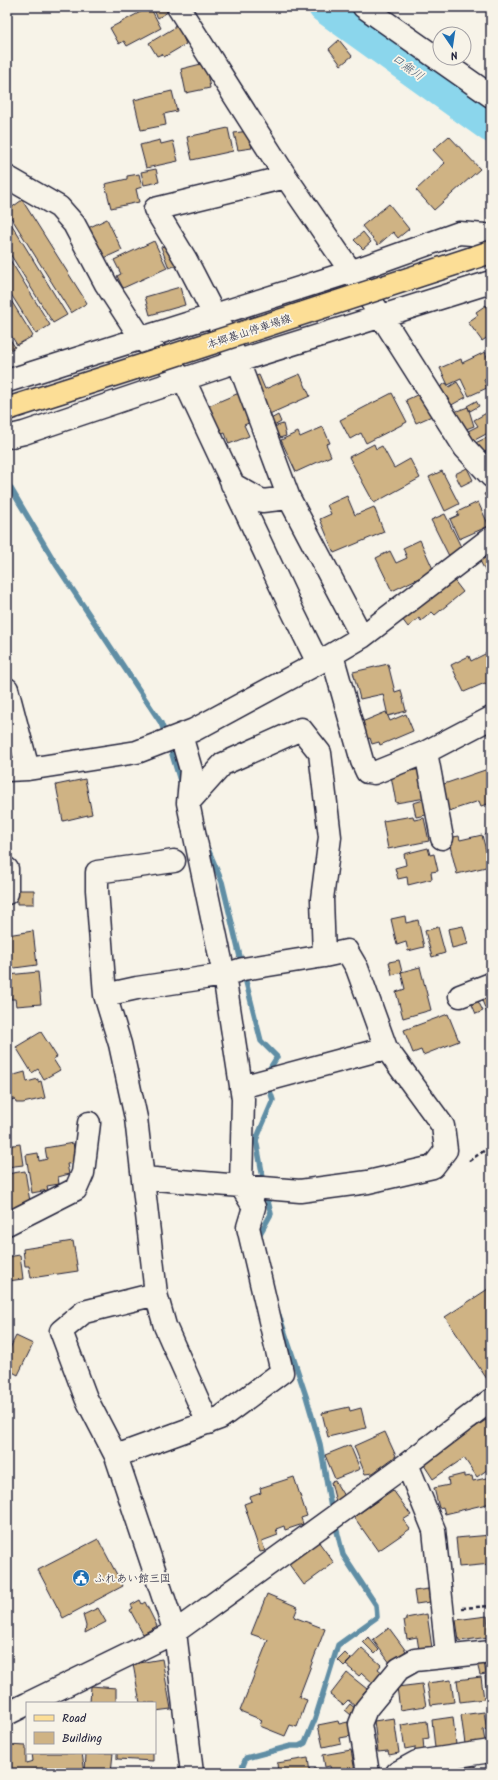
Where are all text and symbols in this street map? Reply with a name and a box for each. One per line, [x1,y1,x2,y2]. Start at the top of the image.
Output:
north arrow [432,26,472,66]
text: N [449,45,459,64]
water label: 口無川 [388,49,428,86]
street label: 本郷基山停車場線 [205,310,294,354]
public building icon: ふれあい館三国 [71,1568,91,1588]
place label: ふれあい館三国 [94,1570,171,1588]
legend [26,1702,156,1754]
text: Road [62,1709,87,1728]
text: Building [62,1729,102,1748]

